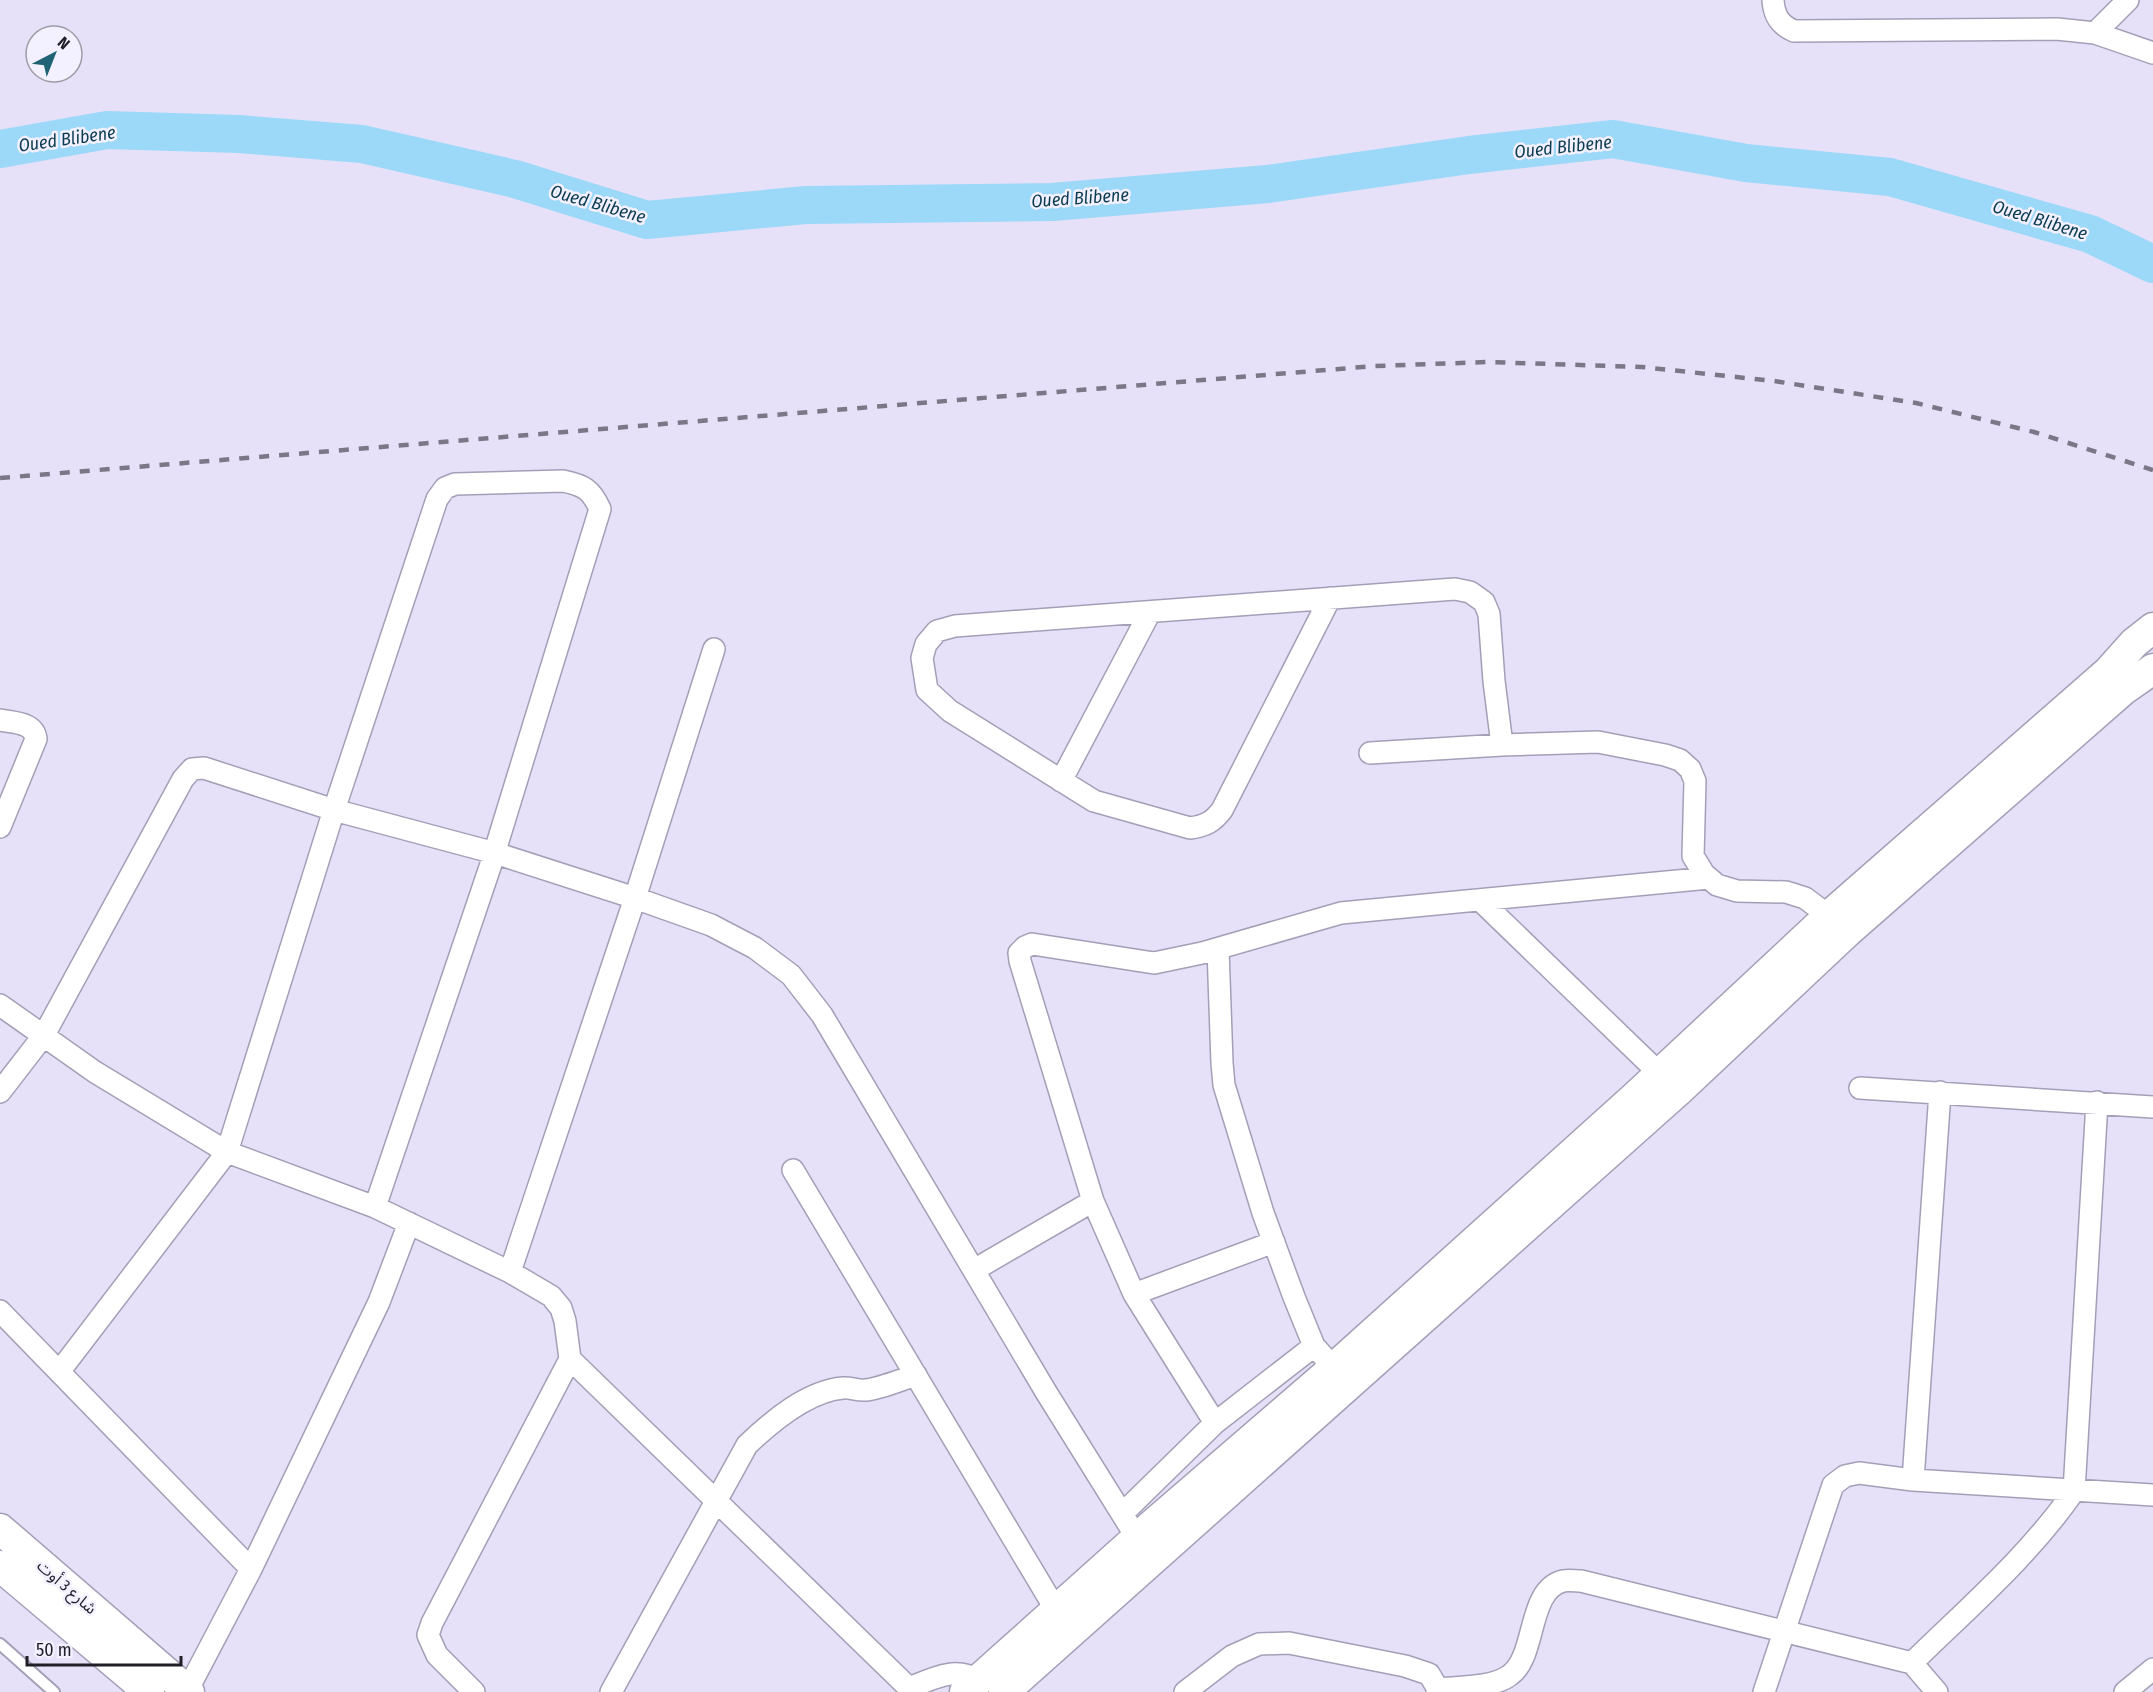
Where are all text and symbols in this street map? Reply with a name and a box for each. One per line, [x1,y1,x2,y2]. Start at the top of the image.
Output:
north arrow [24,24,84,84]
text: N [54,33,74,53]
water label: Oued Blibene [17,121,117,157]
water label: Oued Blibene [1513,131,1613,163]
water label: Oued Blibene [548,180,648,228]
water label: Oued Blibene [1030,184,1130,212]
water label: Oued Blibene [1990,195,2090,245]
street label: شارع 3 أوت [31,1556,101,1620]
scale bar [27,1629,182,1667]
text: 50 m [36,1639,72,1661]

